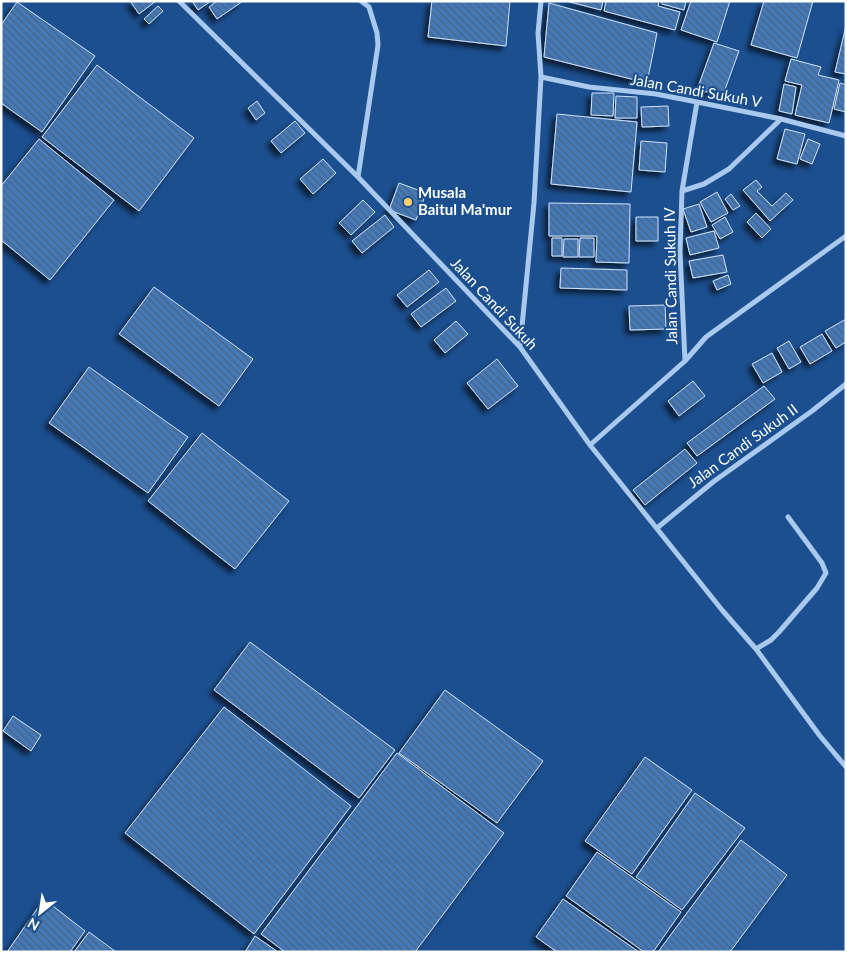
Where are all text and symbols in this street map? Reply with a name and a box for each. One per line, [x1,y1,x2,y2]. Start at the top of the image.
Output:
street label: Jalan Candi Sukuh V [629,70,764,111]
place label: Musala Baitul Ma'mur [418,183,512,218]
marker: Musala Baitul Ma'mur [402,196,414,208]
street label: Jalan Candi Sukuh IV [660,206,680,345]
street label: Jalan Candi Sukuh [448,254,542,353]
street label: Jalan Candi Sukuh II [684,399,801,491]
north arrow [15,888,65,938]
text: N [24,915,42,935]

